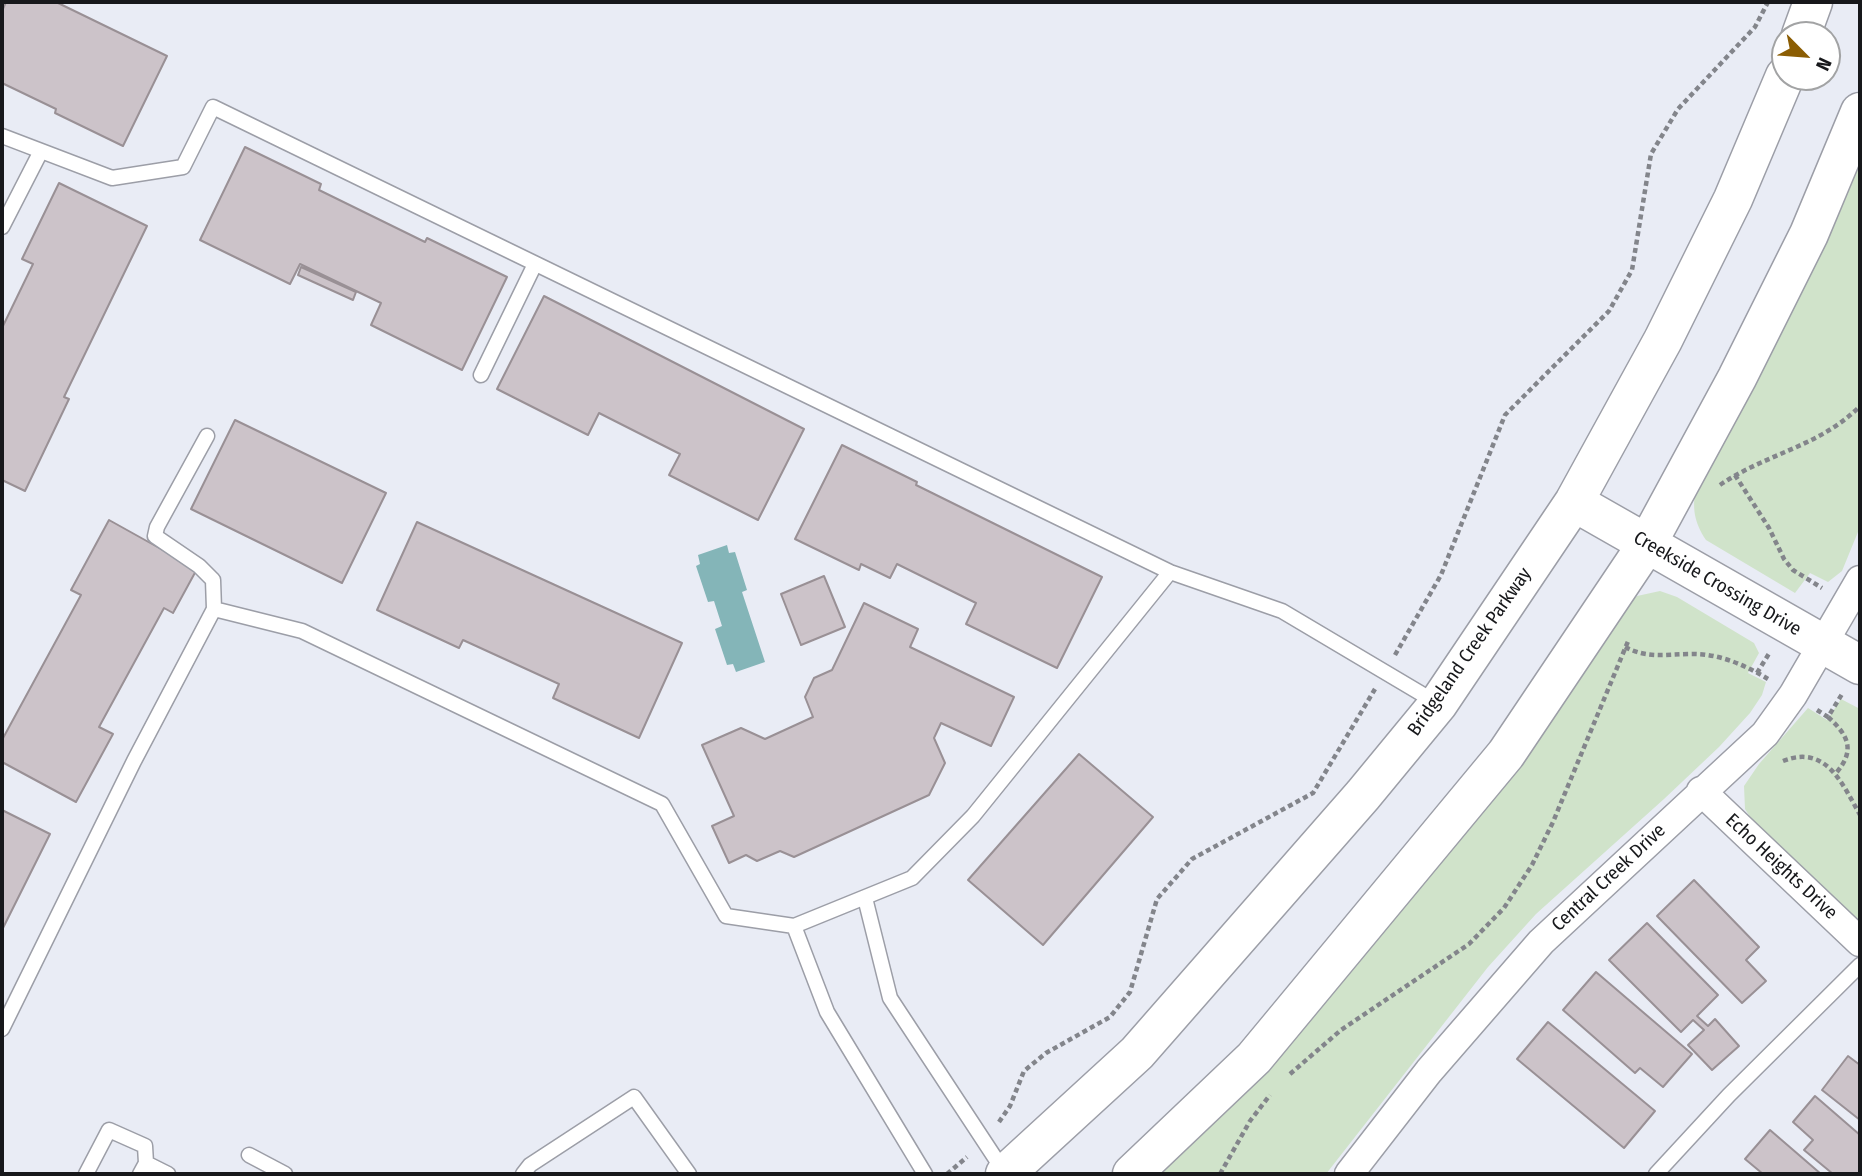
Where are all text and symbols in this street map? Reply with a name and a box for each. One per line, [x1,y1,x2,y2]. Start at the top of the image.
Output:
north arrow [1771,21,1841,91]
text: N [1811,54,1837,74]
street label: Creekside Crossing Drive [1629,527,1805,641]
street label: Bridgeland Creek Parkway [1403,564,1537,740]
street label: Echo Heights Drive [1720,809,1842,925]
street label: Central Creek Drive [1547,819,1671,937]

